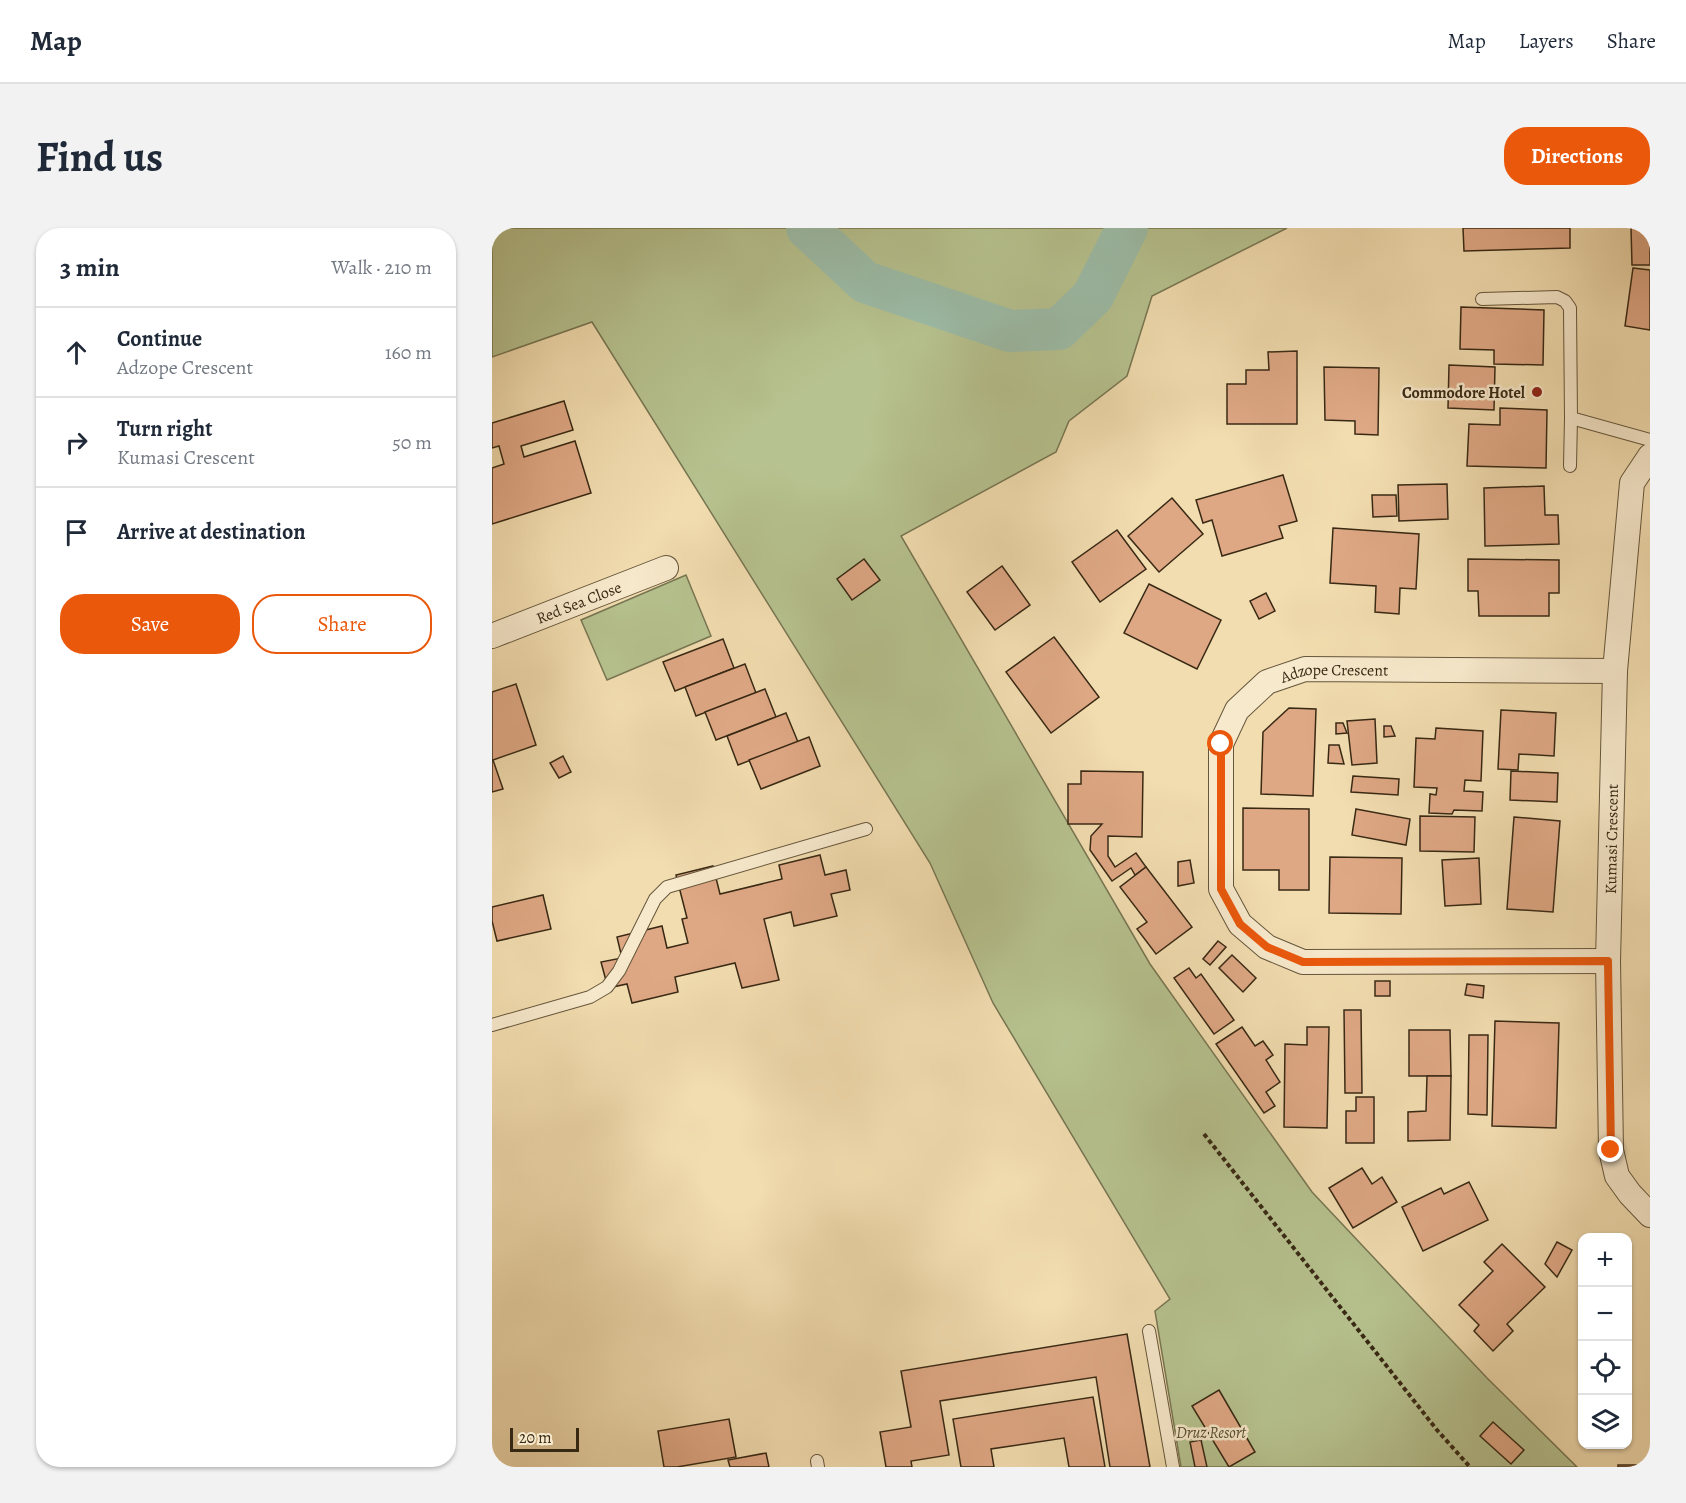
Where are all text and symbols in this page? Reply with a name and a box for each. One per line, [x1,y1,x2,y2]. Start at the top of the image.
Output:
text: Map [30,22,82,60]
text: Map [1447,27,1486,55]
text: Layers [1519,27,1574,55]
text: Share [1607,27,1656,55]
button: Directions [1504,127,1650,185]
text: Find us [36,128,163,185]
text: 3 min [60,250,120,285]
text: Walk · 210 m [331,254,432,281]
text: Continue [117,324,202,354]
icon: ahead [60,336,93,369]
text: 160 m [385,339,432,366]
text: Adzope Crescent [117,354,253,381]
place label: Commodore Hotel [1402,382,1526,404]
marker: Commodore Hotel [1530,385,1544,399]
text: Turn right [117,414,213,444]
icon: right [60,426,93,459]
text: 50 m [392,429,432,456]
text: Kumasi Crescent [117,444,255,471]
icon: arrive [60,516,93,549]
text: Arrive at destination [117,517,306,547]
street label: Red Sea Close [533,577,625,630]
button: Save [60,594,240,654]
button: Share [252,594,432,654]
street label: Adzope Crescent [1277,659,1388,689]
route start [1207,730,1233,756]
street label: Kumasi Crescent [1600,784,1624,894]
route end [1597,1136,1623,1162]
map controls [1578,1233,1632,1449]
button: + [1578,1233,1632,1287]
button: − [1578,1287,1632,1341]
button: locate [1578,1341,1632,1395]
button: layers [1578,1395,1632,1449]
park label: Druz Resort [1176,1422,1247,1444]
scale bar [510,1425,579,1452]
text: 20 m [519,1427,552,1449]

